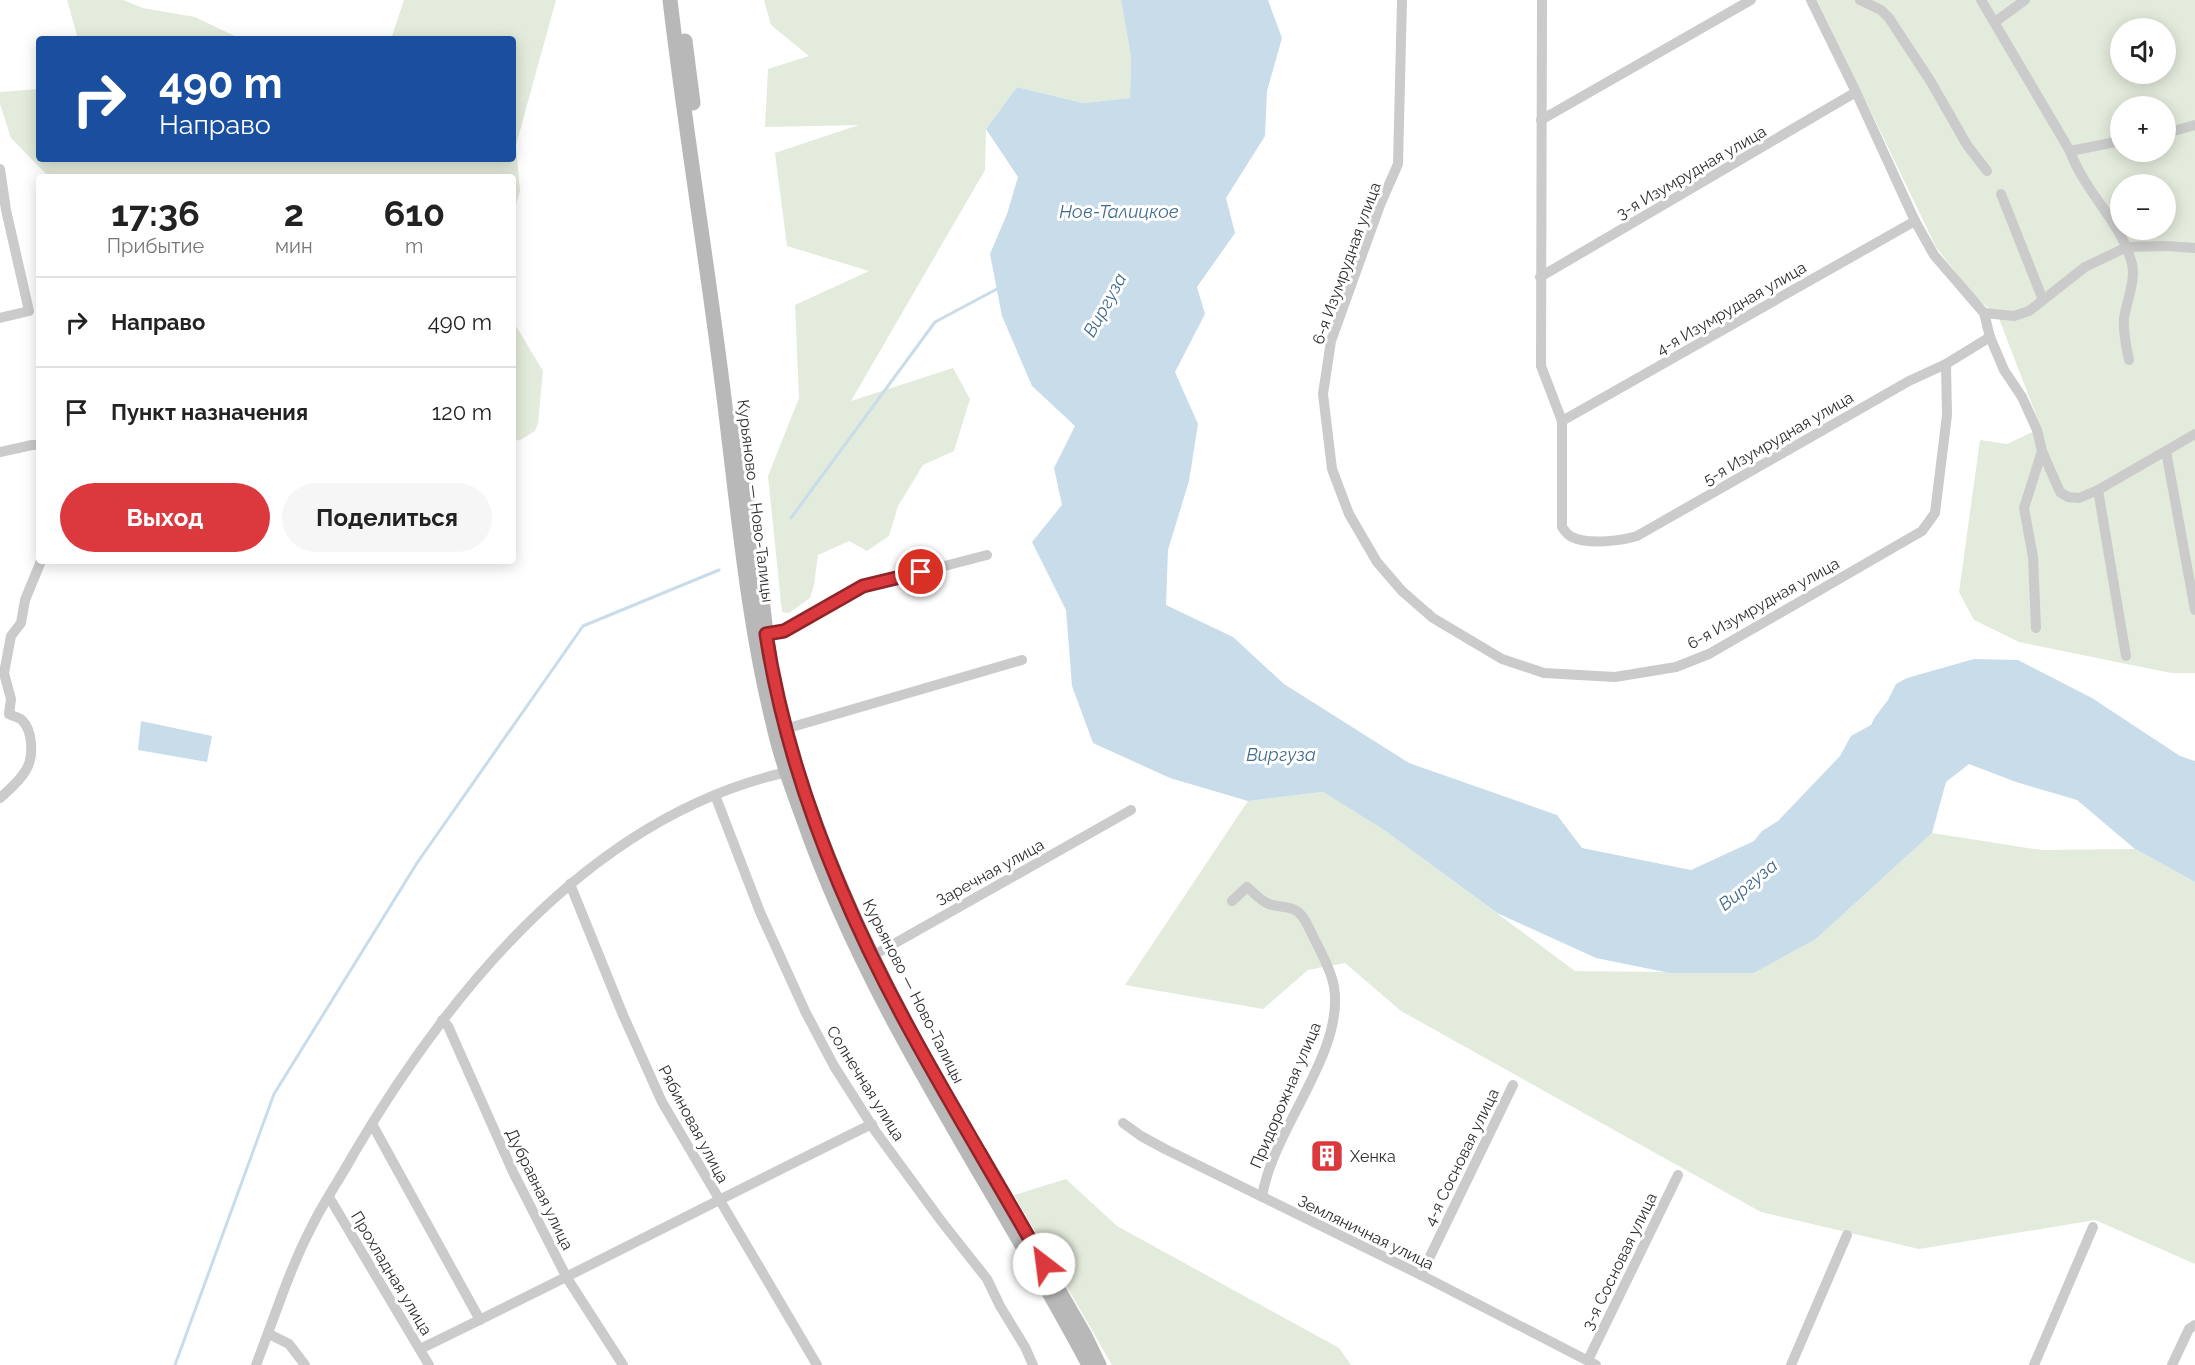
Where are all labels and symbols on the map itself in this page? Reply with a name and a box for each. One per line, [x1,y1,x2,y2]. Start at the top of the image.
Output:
street label: 3-я Изумрудная улица [1613,122,1770,223]
street label: 6-я Изумрудная улица [1308,180,1385,347]
water label: Нов-Талицкое [1059,201,1179,222]
street label: 4-я Изумрудная улица [1653,258,1810,359]
water label: Виргуза [1079,269,1131,340]
street label: 5-я Изумрудная улица [1700,388,1857,489]
street label: Курьяново — Ново-Талицы [734,399,777,604]
pin [895,546,946,597]
street label: 6-я Изумрудная улица [1684,554,1843,653]
water label: Виргуза [1246,744,1316,765]
street label: Заречная улица [933,835,1047,910]
water label: Виргуза [1714,854,1781,915]
street label: Курьяново — Ново-Талицы [859,896,968,1087]
street label: Придорожная улица [1246,1019,1325,1171]
street label: Солнечная улица [823,1022,909,1144]
street label: Рябиновая улица [654,1062,733,1186]
street label: 4-я Сосновая улица [1420,1085,1503,1229]
street label: Дубравная улица [502,1125,577,1253]
building icon: Хенка [1309,1138,1345,1174]
place label: Хенка [1350,1147,1396,1166]
street label: 3-я Сосновая улица [1578,1190,1661,1333]
street label: Земляничная улица [1295,1191,1437,1274]
street label: Прохладная улица [347,1208,436,1339]
position arrow [1012,1232,1076,1296]

